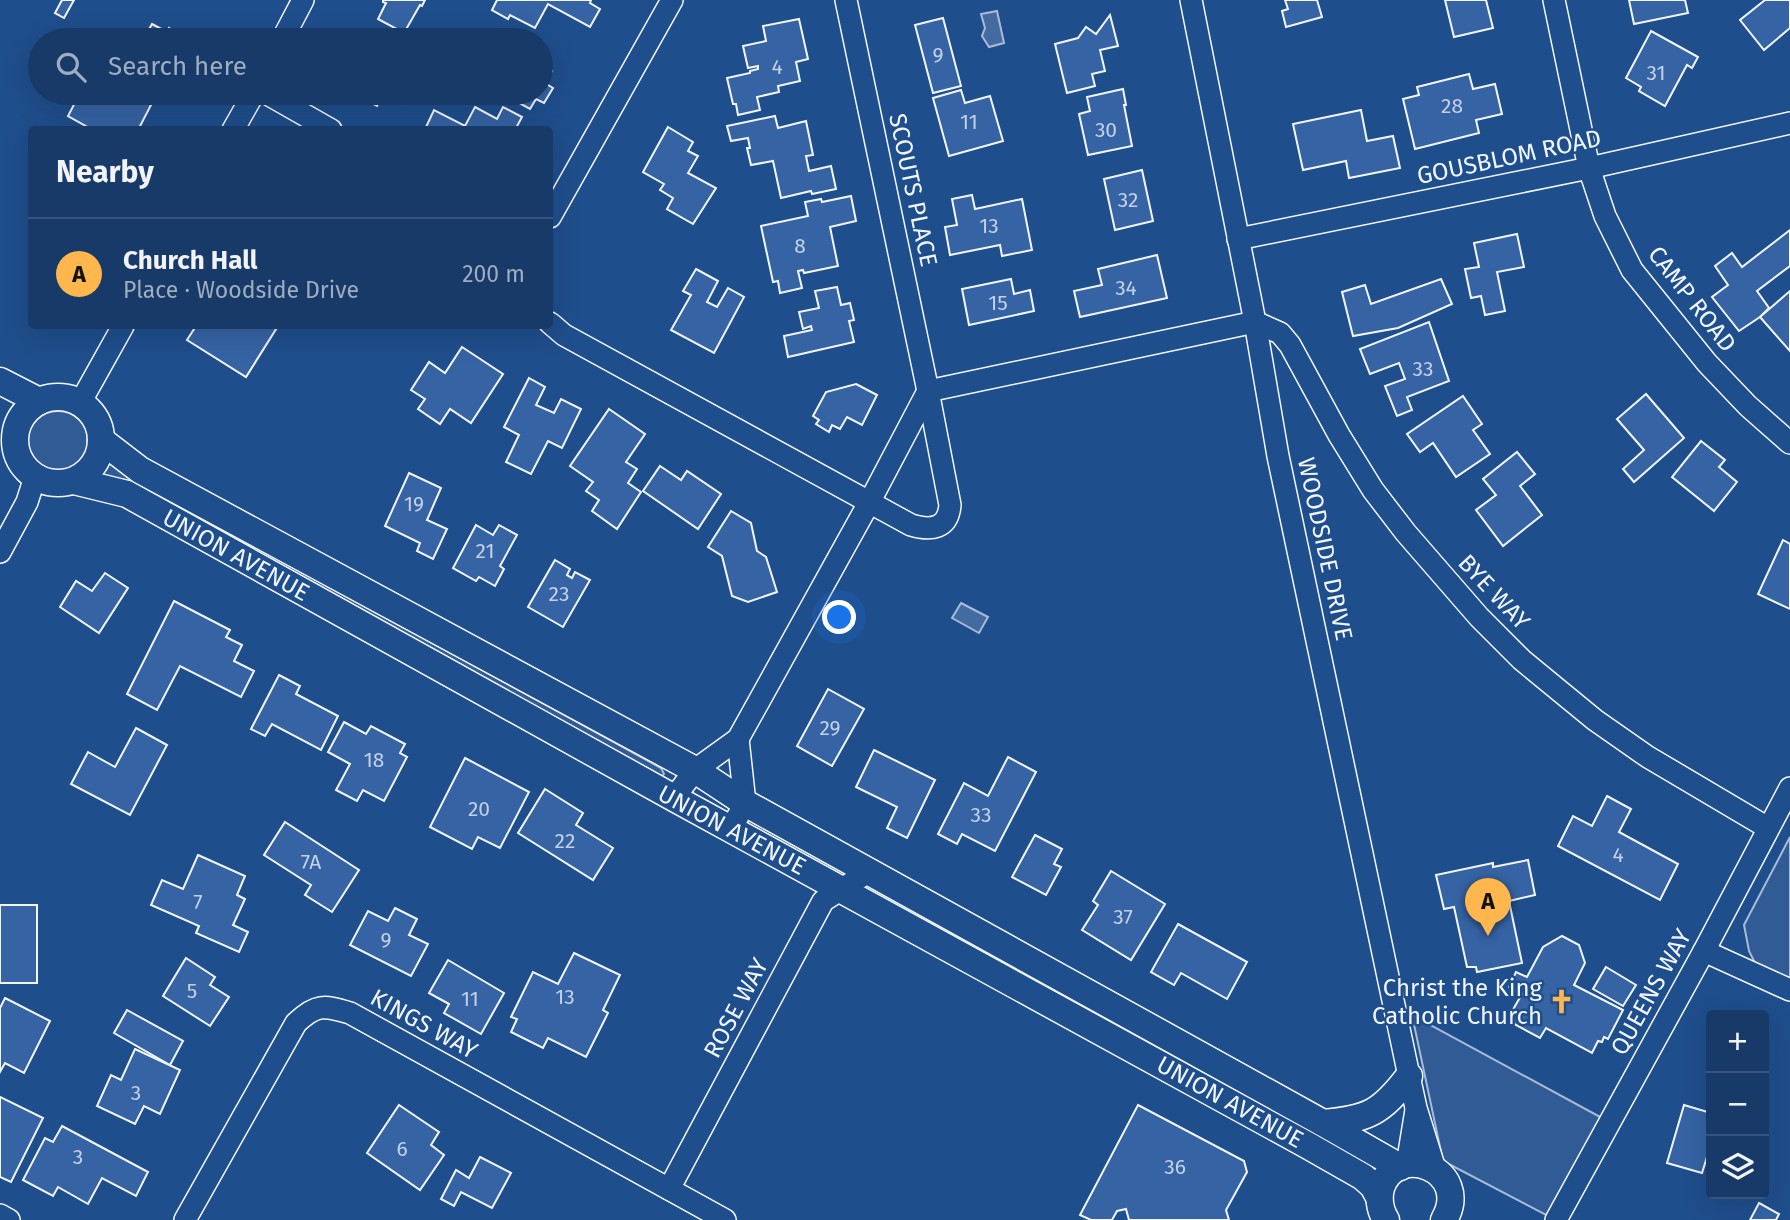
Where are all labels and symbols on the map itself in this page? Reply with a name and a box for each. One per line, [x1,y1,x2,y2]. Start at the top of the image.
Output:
house number: 9 [932,42,944,68]
house number: 4 [771,54,783,80]
house number: 31 [1646,60,1666,86]
house number: 28 [1441,93,1463,119]
house number: 11 [960,109,978,135]
street label: SCOUTS PLACE [883,111,943,269]
house number: 30 [1095,117,1117,143]
street label: GOUSBLOM ROAD [1414,124,1604,190]
house number: 32 [1118,187,1138,213]
house number: 13 [979,213,999,239]
house number: 8 [794,233,806,259]
street label: CAMP ROAD [1642,241,1742,357]
house number: 34 [1115,275,1137,301]
house number: 15 [988,290,1008,316]
house number: 33 [1413,356,1433,382]
street label: WOODSIDE DRIVE [1292,455,1358,643]
house number: 19 [404,491,424,517]
street label: UNION AVENUE [158,503,314,607]
house number: 21 [476,538,494,564]
street label: BYE WAY [1452,549,1536,636]
house number: 23 [549,581,569,607]
your location [822,600,856,634]
house number: 29 [819,715,841,741]
house number: 18 [364,747,384,773]
street label: UNION AVENUE [653,779,811,881]
house number: 20 [468,796,490,822]
house number: 33 [971,802,991,828]
house number: 22 [555,828,575,854]
house number: 4 [1612,842,1624,868]
house number: 7A [301,849,321,875]
pin: A [1465,878,1511,936]
house number: 7 [193,889,203,915]
house number: 37 [1113,904,1133,930]
street label: QUEENS WAY [1605,923,1697,1060]
house number: 9 [380,927,392,953]
street label: ROSE WAY [698,953,774,1063]
place label: Christ the King Catholic Church [1372,974,1543,1030]
house number: 5 [187,978,197,1004]
street label: KINGS WAY [366,983,483,1065]
house number: 13 [555,984,575,1010]
house number: 11 [461,986,479,1012]
church icon: Christ the King Catholic Church [1548,988,1576,1016]
street label: UNION AVENUE [1152,1050,1308,1154]
house number: 3 [131,1080,141,1106]
house number: 6 [396,1136,408,1162]
house number: 3 [73,1144,83,1170]
house number: 36 [1164,1154,1186,1180]

